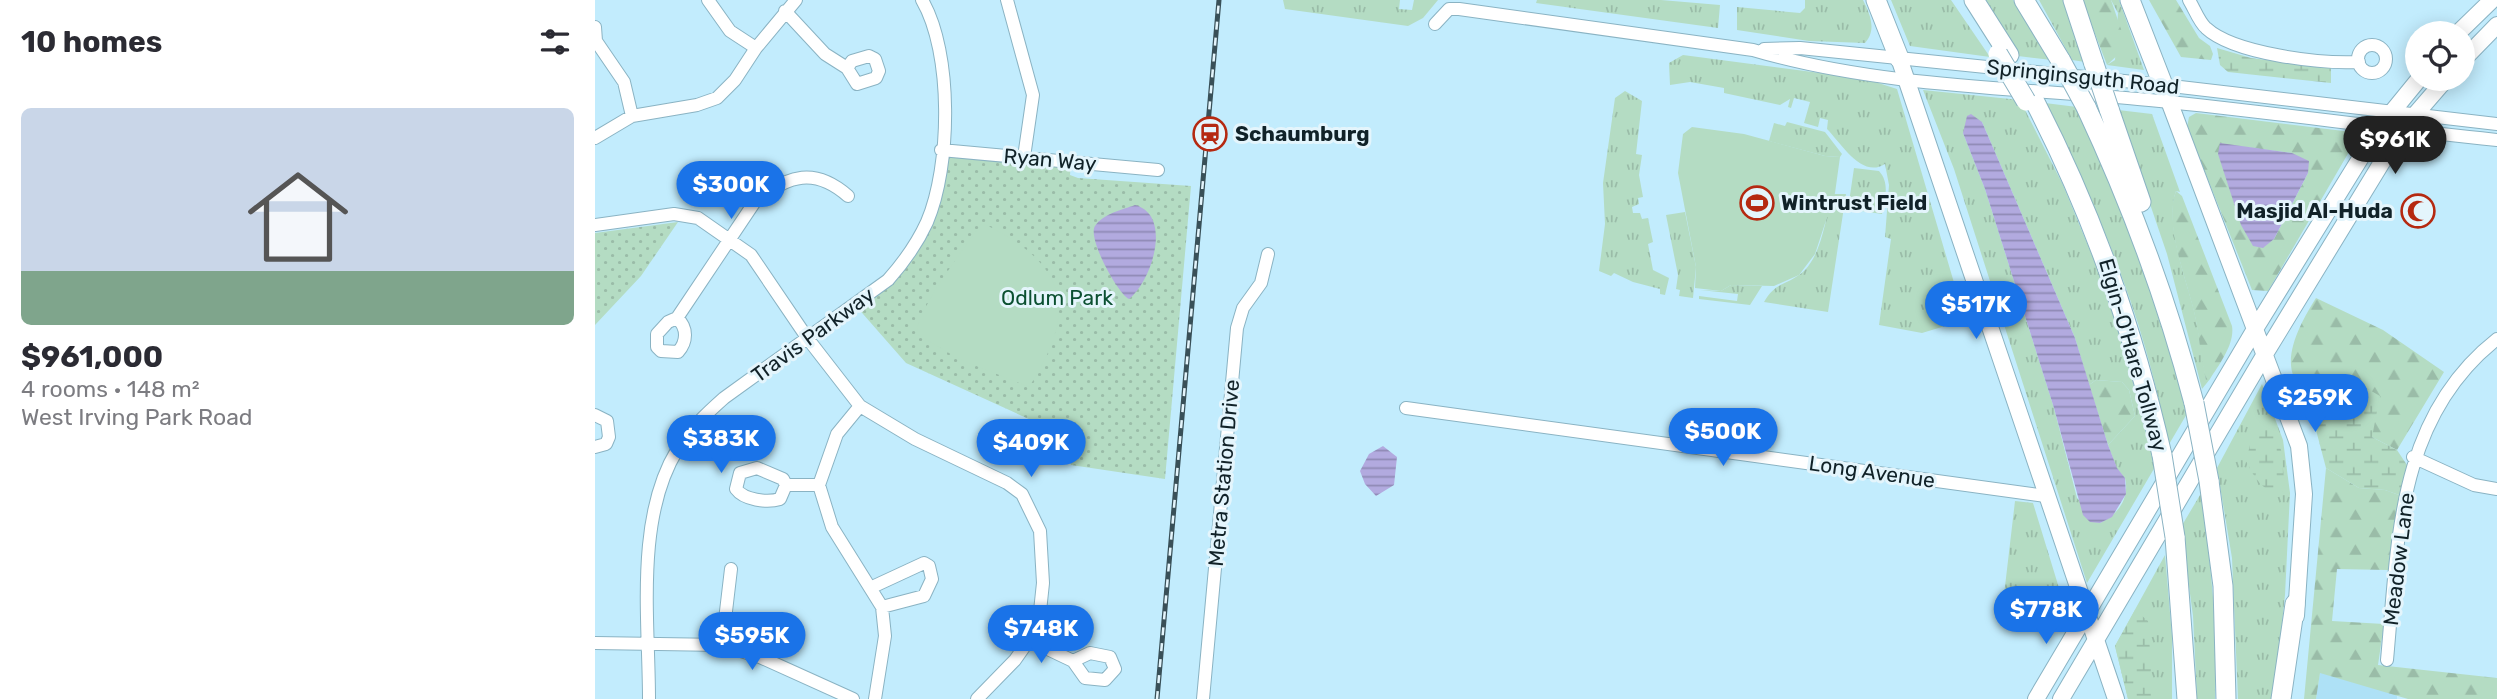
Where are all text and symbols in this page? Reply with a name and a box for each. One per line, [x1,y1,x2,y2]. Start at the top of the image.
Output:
map controls [2405,21,2475,91]
button: locate [2405,21,2475,91]
icon: filters [536,23,574,61]
text: 10 homes [21,24,162,60]
street label: Springinsguth Road [1986,54,2181,99]
station icon: Schaumburg [1191,115,1229,153]
pin: $961K [2346,116,2444,176]
place label: Schaumburg [1235,121,1370,146]
text: $961K [2359,125,2431,153]
street label: Ryan Way [1002,143,1098,176]
icon: home [235,154,361,280]
pin: $300K [682,162,780,221]
text: $300K [692,170,770,198]
sports icon: Wintrust Field [1738,184,1776,222]
place label: Wintrust Field [1781,190,1927,215]
mosque icon: Masjid Al-Huda [2399,192,2437,230]
place label: Masjid Al-Huda [2236,198,2393,223]
street label: Elgin-O'Hare Tollway [2094,255,2173,455]
street label: Travis Parkway [747,282,879,387]
pin: $517K [1927,282,2025,341]
park label: Odlum Park [1001,285,1113,310]
text: $517K [1941,290,2011,318]
text: $961,000 [21,339,163,375]
pin: $259K [2266,374,2364,434]
text: 4 rooms · 148 m² [21,375,200,403]
street label: Metra Station Drive [1203,378,1244,568]
text: $259K [2277,383,2353,411]
text: West Irving Park Road [21,403,253,431]
pin: $500K [1674,408,1772,468]
pin: $383K [672,416,770,475]
text: $500K [1685,417,1761,445]
pin: $409K [982,420,1080,479]
text: $383K [683,424,759,452]
text: $409K [993,428,1069,456]
street label: Long Avenue [1807,450,1937,493]
street label: Meadow Lane [2378,491,2419,627]
pin: $778K [1997,586,2095,646]
text: $778K [2010,595,2082,623]
pin: $748K [992,606,1090,665]
pin: $595K [703,612,801,672]
text: $748K [1004,614,1078,642]
text: $595K [714,621,790,649]

